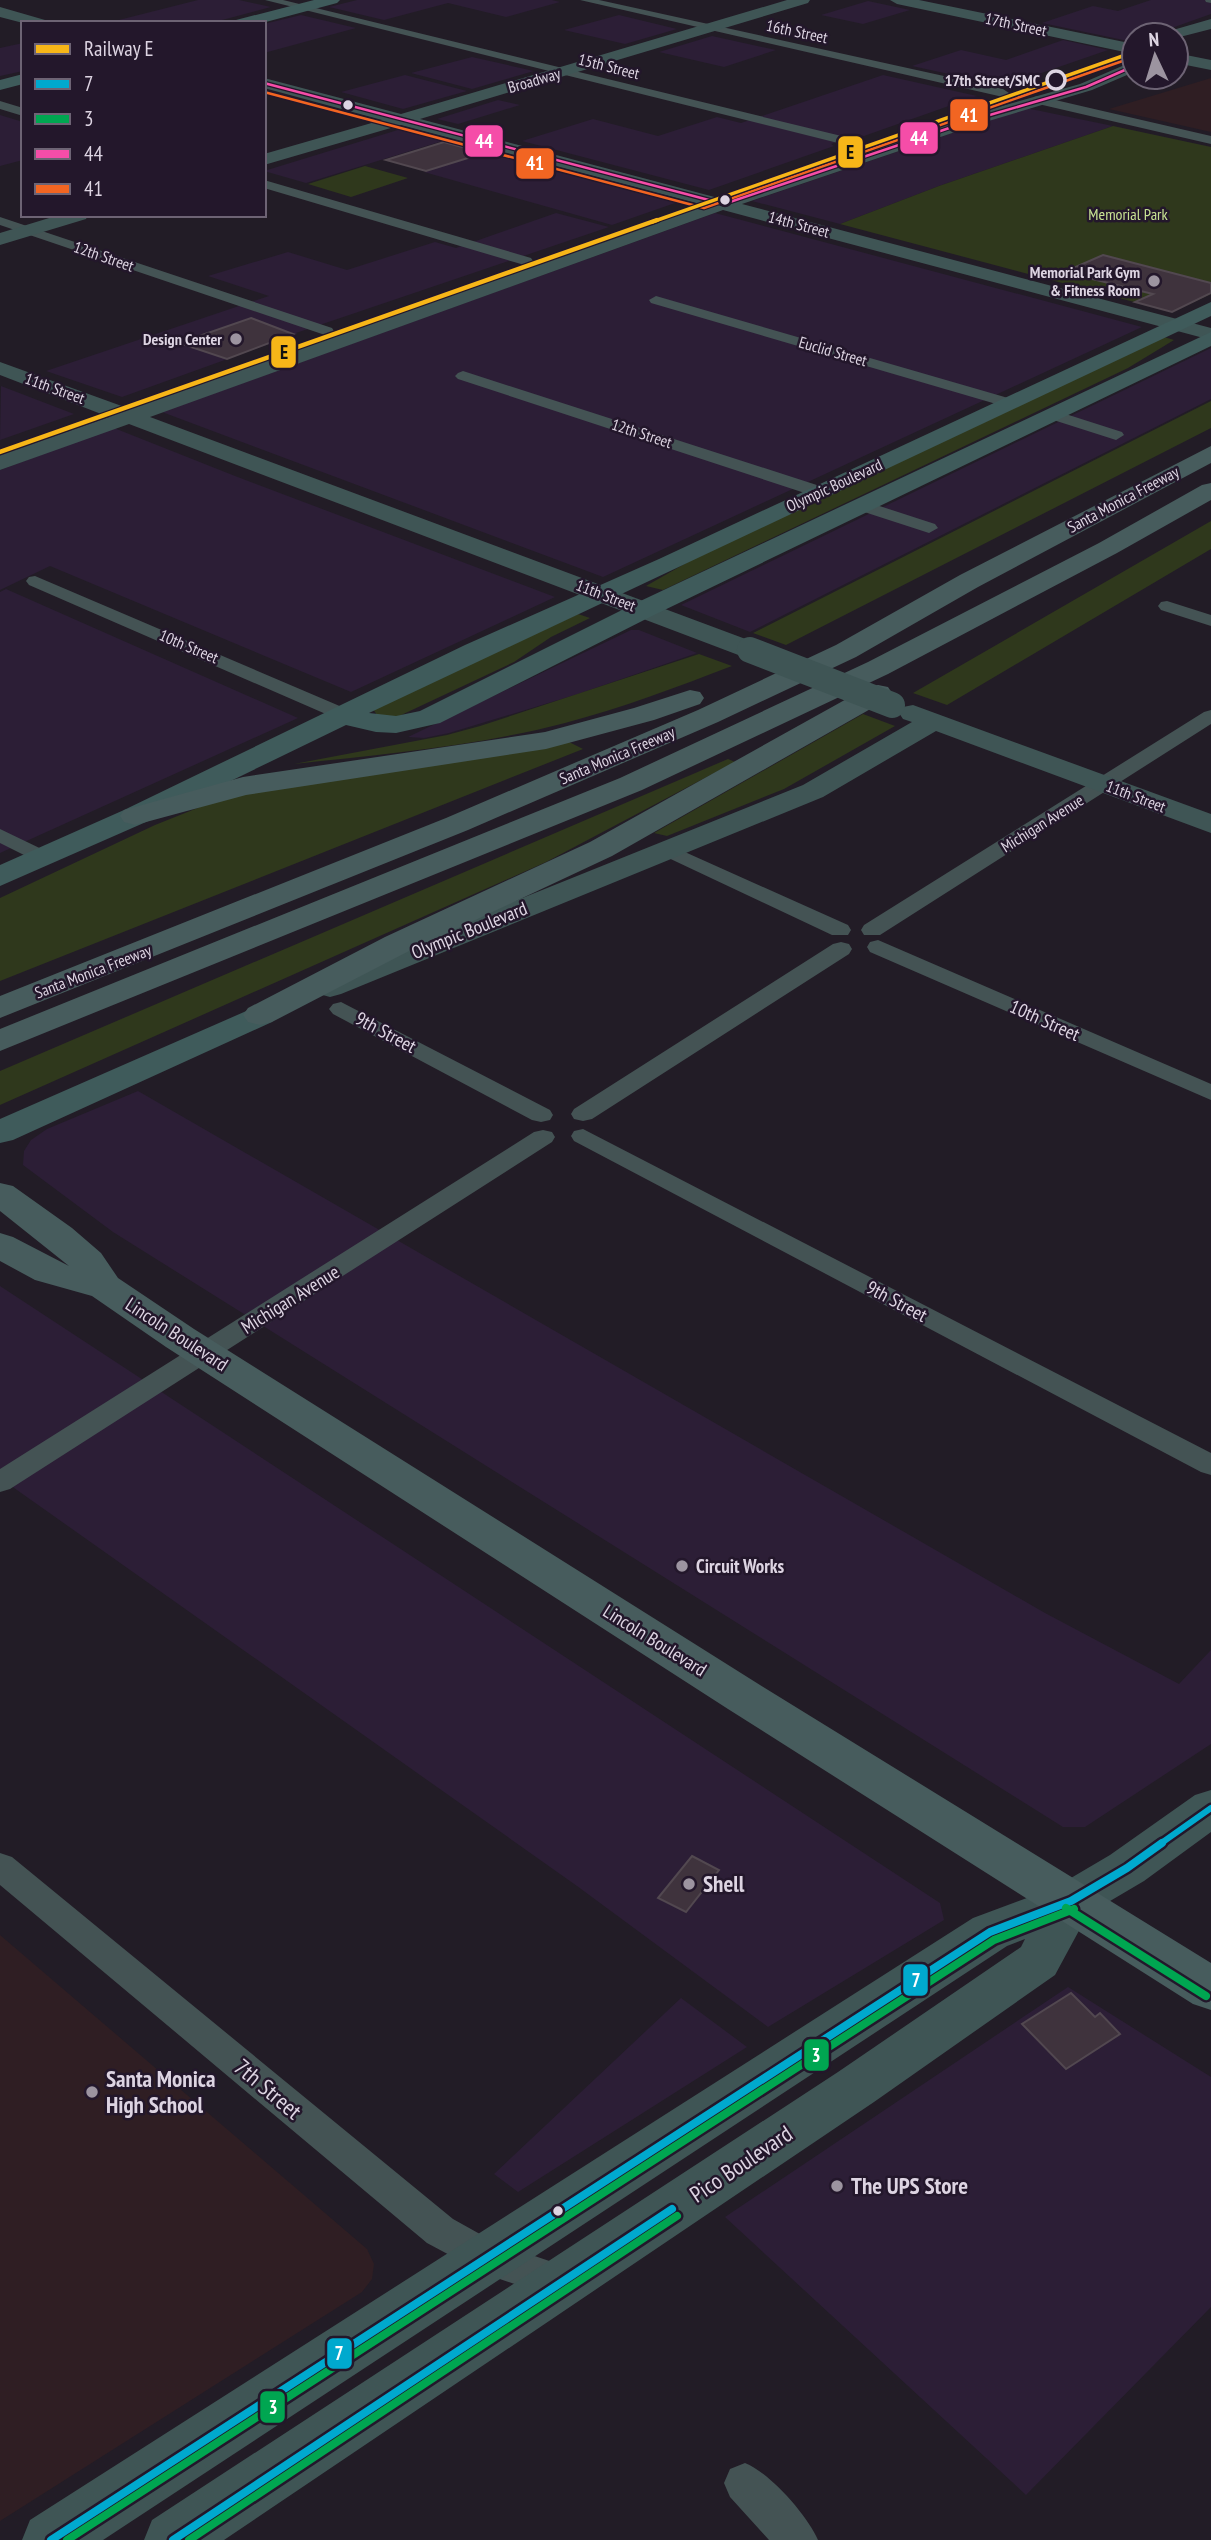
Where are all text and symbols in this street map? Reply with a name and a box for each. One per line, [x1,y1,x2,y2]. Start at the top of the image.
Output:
street label: 17th Street [983,8,1049,40]
street label: 16th Street [764,15,830,47]
legend [21,21,266,217]
north arrow [1120,21,1190,91]
text: N [1148,27,1160,51]
text: Railway E [84,35,153,62]
street label: 15th Street [576,49,642,83]
street label: Broadway [505,63,563,97]
text: 7 [84,70,93,97]
place label: 17th Street/SMC [945,70,1041,90]
marker: 17th Street/SMC [1046,70,1066,90]
unlabelled marker [341,98,355,112]
line badge: 41 [949,98,989,132]
text: 41 [960,103,978,127]
text: 3 [84,105,93,132]
line badge: 44 [899,121,939,155]
line badge: 44 [464,124,504,158]
text: 44 [910,126,928,150]
text: 44 [475,129,493,153]
line badge: E [837,135,864,169]
text: 44 [84,140,103,167]
text: E [846,140,854,164]
line badge: 41 [515,147,555,180]
text: 41 [526,151,544,175]
text: 41 [84,175,103,202]
unlabelled marker [718,193,732,207]
park label: Memorial Park [1088,204,1168,224]
street label: 14th Street [766,206,832,242]
street label: 12th Street [71,236,137,276]
place label: Memorial Park Gym & Fitness Room [1030,262,1140,300]
marker: Memorial Park Gym & Fitness Room [1146,273,1162,289]
place label: Design Center [143,329,222,349]
marker: Design Center [228,331,244,347]
street label: Euclid Street [797,332,870,370]
line badge: E [270,335,297,369]
text: E [280,340,288,364]
street label: 11th Street [22,368,88,408]
street label: 12th Street [609,414,675,452]
street label: Olympic Boulevard [783,454,885,516]
street label: Santa Monica Freeway [1064,461,1182,537]
street label: 11th Street [573,574,639,616]
street label: 10th Street [156,625,222,668]
street label: Santa Monica Freeway [556,722,678,788]
street label: 11th Street [1103,775,1169,817]
street label: Michigan Avenue [997,790,1087,856]
street label: Olympic Boulevard [408,896,530,964]
street label: Santa Monica Freeway [32,940,154,1002]
street label: 10th Street [1006,994,1084,1046]
street label: 9th Street [351,1006,421,1058]
street label: Michigan Avenue [236,1259,344,1339]
street label: 9th Street [862,1275,932,1327]
street label: Lincoln Boulevard [121,1292,233,1376]
place label: Circuit Works [696,1554,785,1578]
marker: Circuit Works [674,1558,690,1574]
street label: Lincoln Boulevard [599,1599,711,1681]
place label: Shell [703,1869,745,1898]
marker: Shell [681,1876,697,1892]
line badge: 7 [902,1963,929,1997]
text: 7 [911,1968,921,1992]
line badge: 3 [803,2038,830,2072]
text: 3 [811,2043,821,2067]
street label: 7th Street [229,2052,308,2126]
place label: Santa Monica High School [106,2064,215,2119]
marker: Santa Monica High School [84,2084,100,2100]
street label: Pico Boulevard [684,2119,798,2208]
place label: The UPS Store [851,2171,968,2200]
marker: The UPS Store [829,2178,845,2194]
unlabelled marker [551,2204,565,2218]
line badge: 7 [326,2337,353,2370]
text: 7 [334,2341,344,2365]
line badge: 3 [259,2390,286,2424]
text: 3 [268,2395,278,2419]

